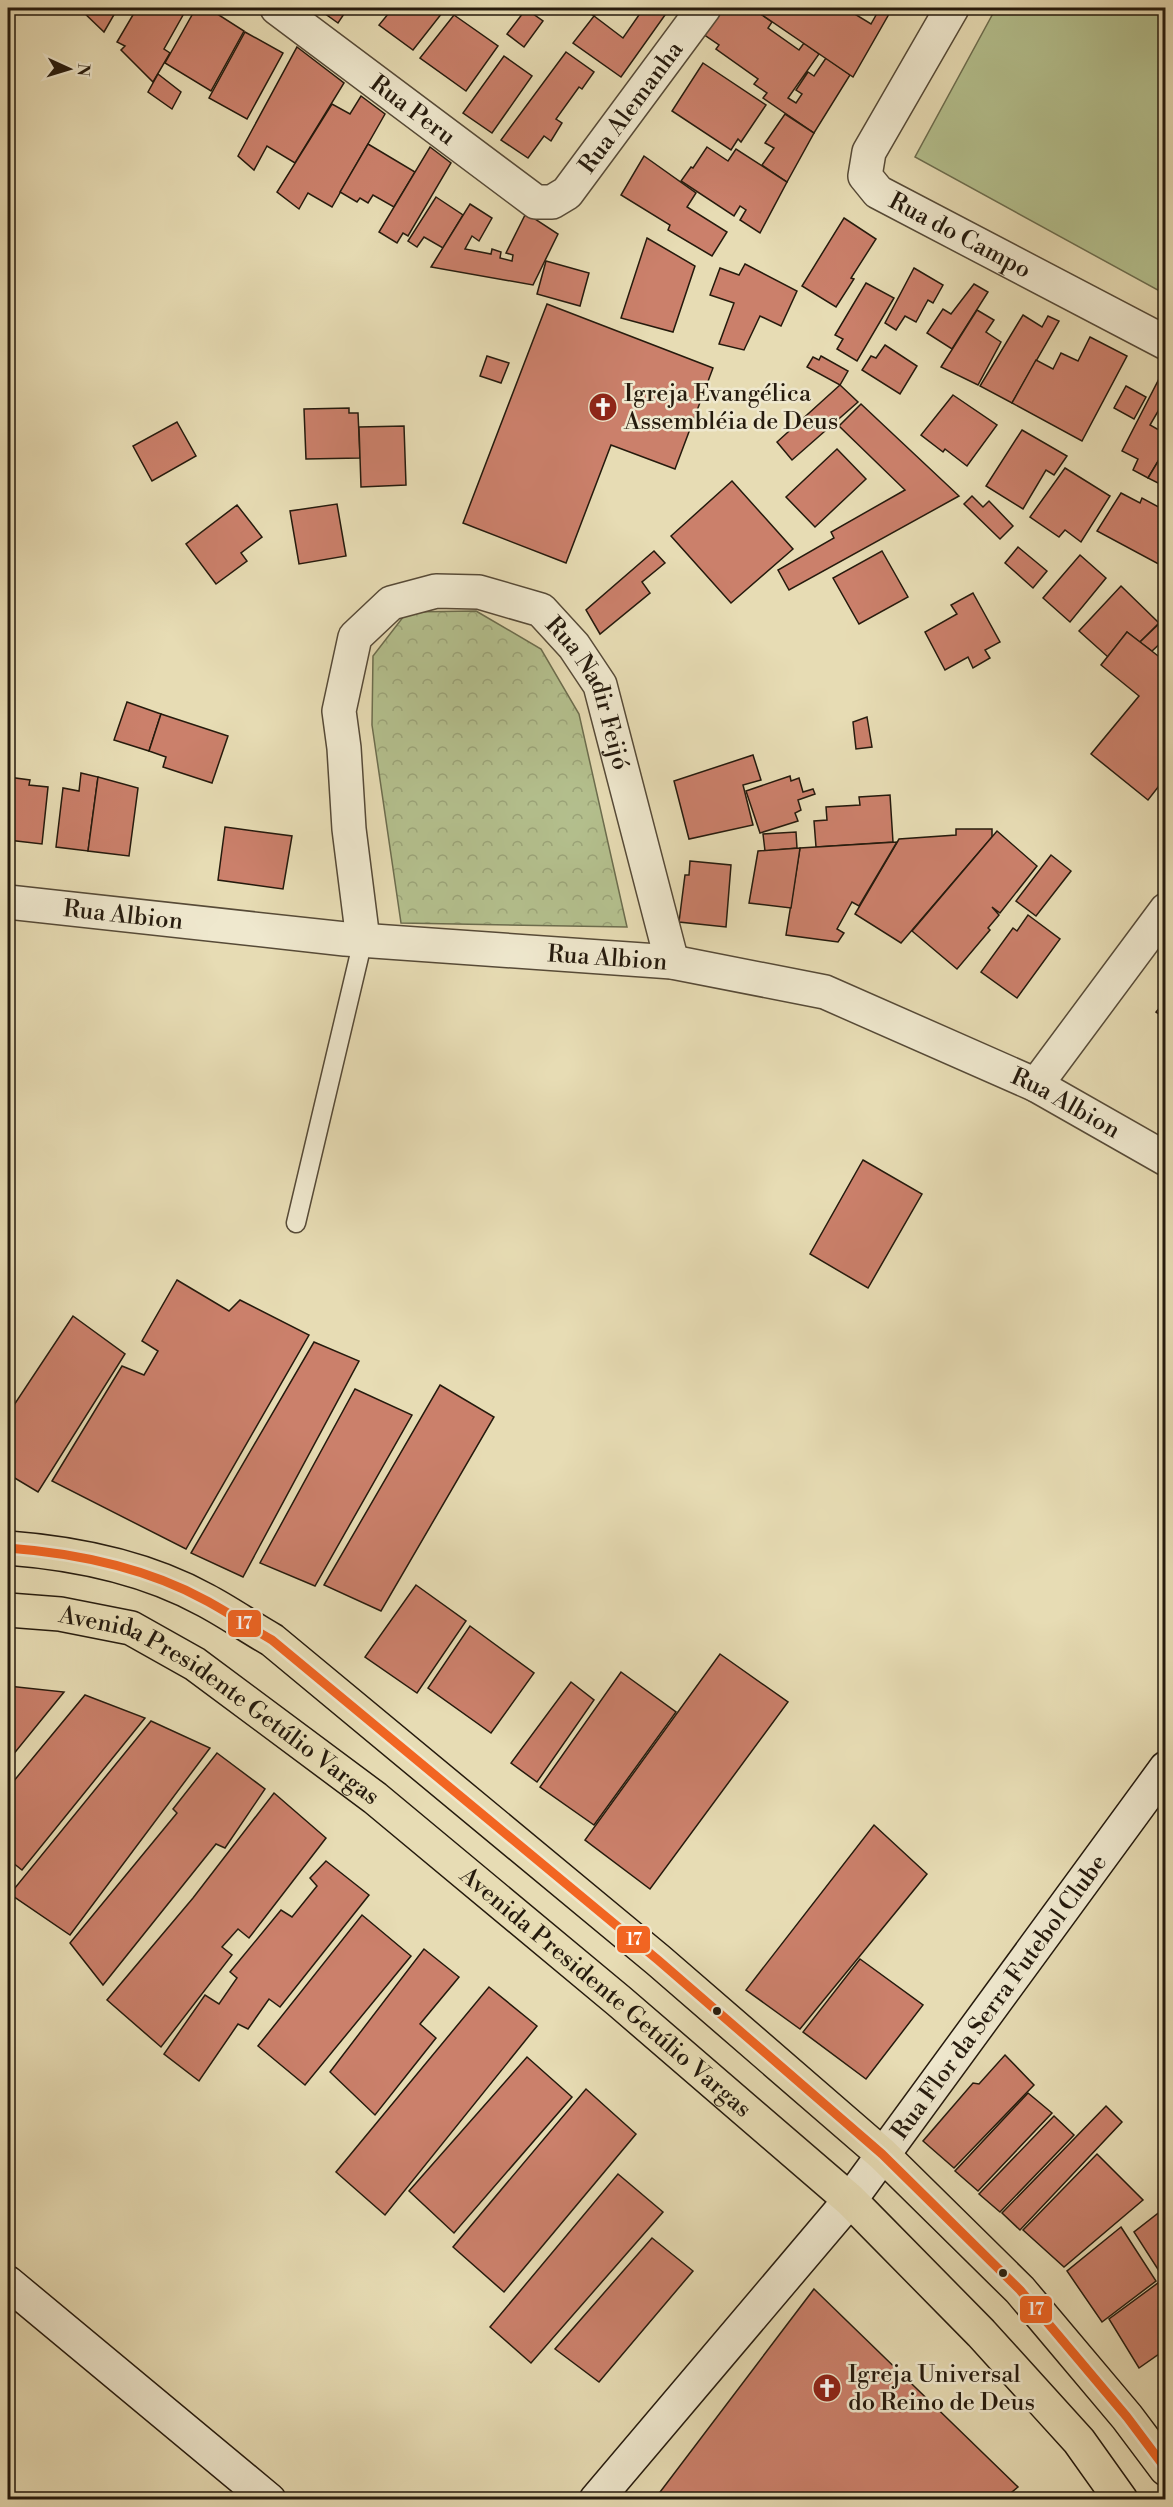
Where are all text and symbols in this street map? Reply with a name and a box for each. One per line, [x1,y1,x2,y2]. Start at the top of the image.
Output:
street label: Rua Alemanha [573,35,691,180]
north arrow [39,39,99,99]
text: N [73,63,93,77]
street label: Rua Peru [364,69,461,153]
street label: Rua do Campo [884,186,1036,286]
place label: Igreja Evangélica Assembléia de Deus [623,379,838,437]
church icon: Igreja Evangélica Assembléia de Deus [587,391,619,423]
street label: Rua Nadir Feijó [538,611,635,773]
street label: Rua Albion [62,894,185,937]
street label: Rua Albion [546,939,668,978]
street label: Rua Albion [1006,1062,1125,1146]
street label: Avenida Presidente Getúlio Vargas [55,1600,385,1812]
line badge: 17 [227,1609,262,1638]
text: 17 [236,1614,253,1634]
street label: Rua Flor da Serra Futebol Clube [885,1849,1114,2146]
street label: Avenida Presidente Getúlio Vargas [453,1860,757,2124]
line badge: 17 [616,1925,651,1954]
text: 17 [626,1930,643,1950]
unlabelled marker [711,2005,723,2017]
unlabelled marker [997,2267,1009,2279]
line badge: 17 [1019,2295,1053,2324]
text: 17 [1028,2300,1045,2320]
place label: Igreja Universal do Reino de Deus [848,2360,1035,2418]
church icon: Igreja Universal do Reino de Deus [811,2372,843,2404]

